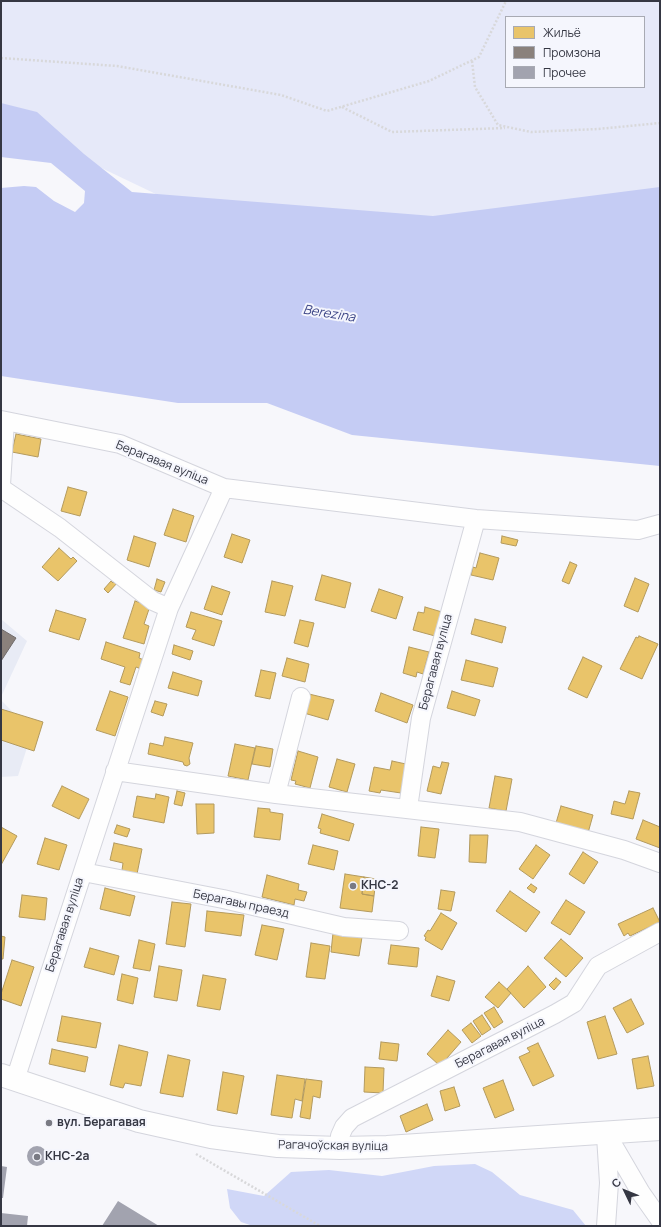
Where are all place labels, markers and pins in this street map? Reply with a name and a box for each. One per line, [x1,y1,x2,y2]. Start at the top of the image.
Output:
place label: КНС-2 [361,879,398,893]
marker: КНС-2 [348,881,358,891]
place label: вул. Берагавая [57,1116,146,1130]
marker: вул. Берагавая [44,1118,54,1128]
place label: КНС-2а [45,1150,89,1164]
marker: КНС-2а [32,1152,42,1162]

